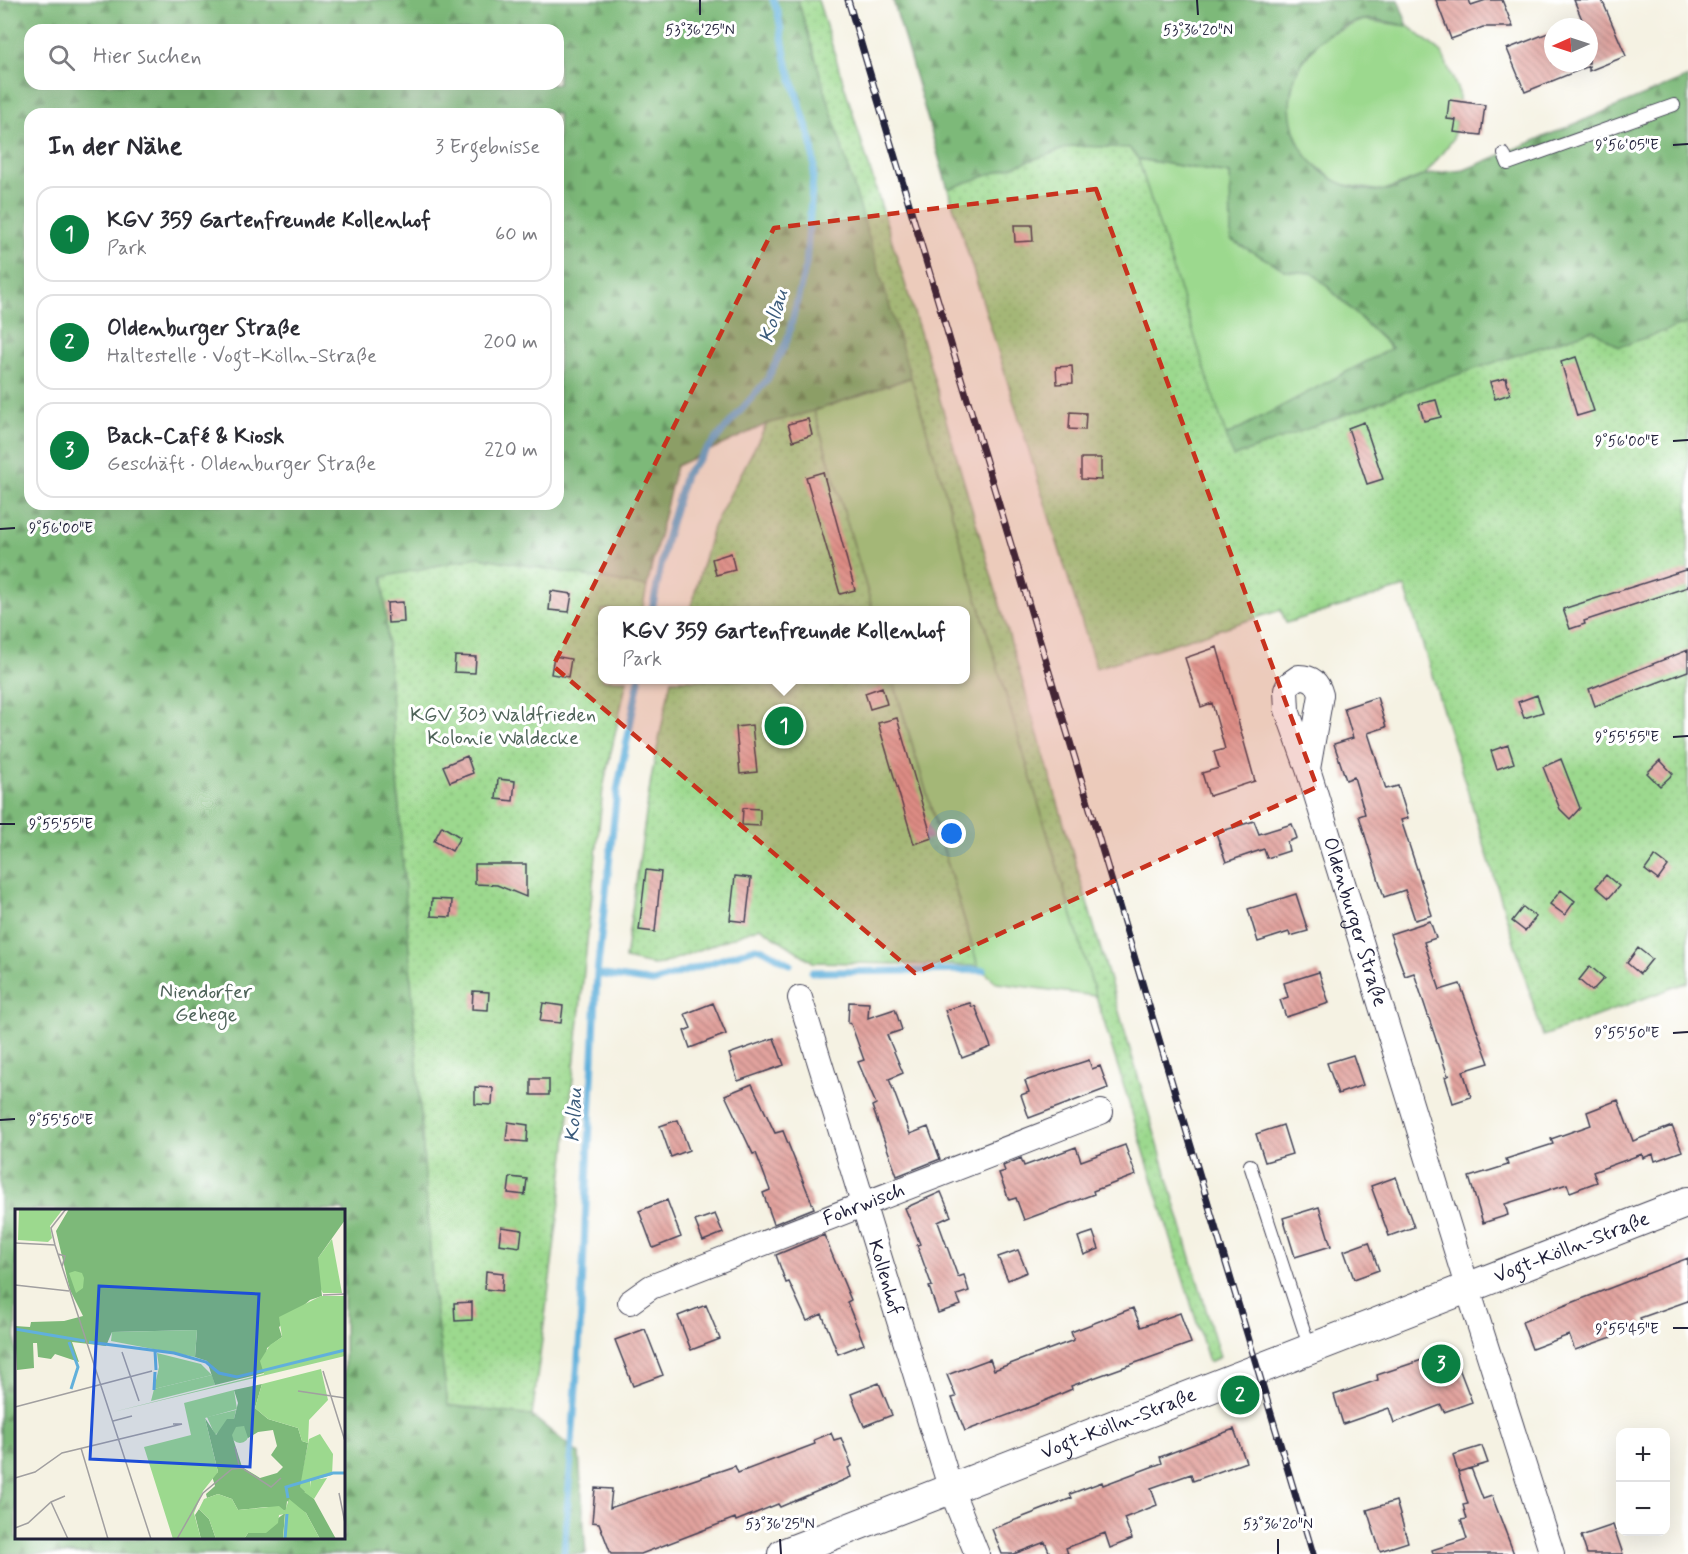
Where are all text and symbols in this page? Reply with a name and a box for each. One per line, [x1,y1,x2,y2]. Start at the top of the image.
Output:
north arrow [1544,18,1598,72]
text: 53°36'25"N [665,21,735,41]
text: 53°36'20"N [1163,21,1233,41]
search box [24,24,564,90]
icon: search [45,41,78,74]
text: Hier suchen [93,43,202,71]
text: In der Nähe [48,130,182,164]
text: 3 Ergebnisse [435,134,540,161]
text: 9°56'05"E [1595,136,1659,156]
text: KGV 359 Gartenfreunde Kollenhof [107,207,431,235]
text: 1 [65,221,74,248]
text: 60 m [495,221,538,248]
text: Park [107,235,147,262]
water label: Kollau [753,285,796,346]
text: Oldenburger Straße [107,315,300,343]
text: 2 [65,329,74,356]
text: 200 m [483,329,538,356]
text: Haltestelle · Vogt-Kölln-Straße [107,343,377,370]
text: Back-Café & Kiosk [107,423,284,451]
text: 9°56'00"E [1595,432,1659,452]
text: 3 [65,437,74,464]
text: 220 m [484,437,538,464]
text: Geschäft · Oldenburger Straße [107,451,376,478]
text: 9°56'00"E [29,519,93,539]
popup [598,606,970,684]
text: KGV 359 Gartenfreunde Kollenhof [622,618,946,646]
text: Park [622,646,662,673]
park label: KGV 303 Waldfrieden Kolonie Waldecke [410,702,596,752]
pin: 1 [764,704,804,748]
text: 9°55'55"E [1595,728,1659,748]
text: 9°55'55"E [29,815,93,835]
your location [937,819,966,848]
street label: Oldenburger Straße [1316,834,1394,1010]
park label: Niendorfer Gehege [160,979,253,1030]
text: 9°55'50"E [1595,1024,1659,1044]
water label: Kollau [559,1086,589,1143]
text: 9°55'50"E [29,1111,93,1131]
street label: Fohrwisch [819,1176,908,1232]
street label: Vogt-Kölln-Straße [1490,1205,1653,1290]
inset map [15,1209,345,1539]
street label: Kollenhof [861,1236,910,1318]
text: 9°55'45"E [1595,1320,1659,1340]
pin: 3 [1422,1342,1460,1386]
pin: 2 [1220,1372,1260,1418]
street label: Vogt-Kölln-Straße [1037,1381,1200,1466]
map controls [1616,1428,1670,1536]
button: + [1616,1428,1670,1482]
button: − [1616,1482,1670,1536]
text: 53°36'25"N [745,1515,815,1535]
text: 53°36'20"N [1243,1515,1313,1535]

